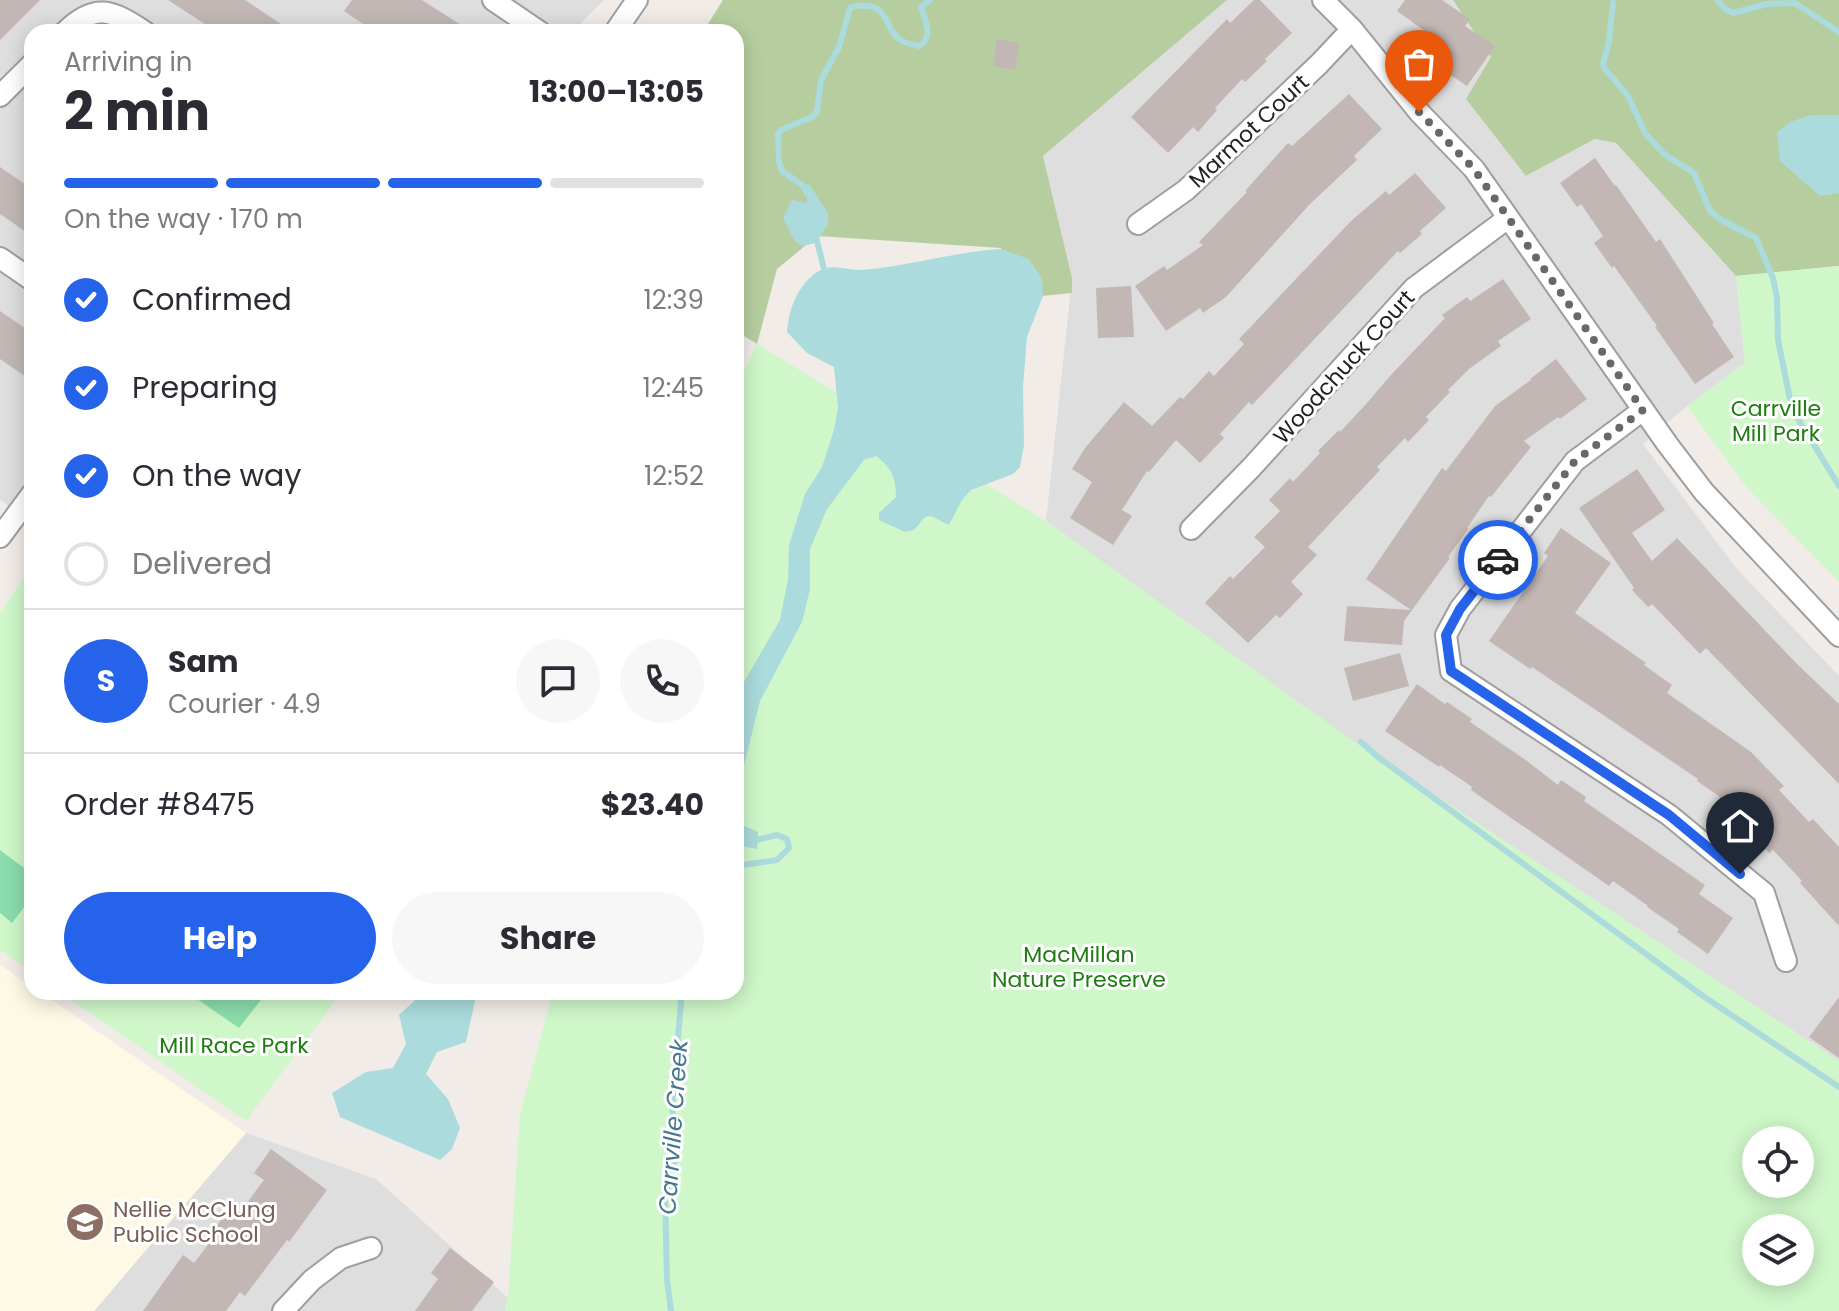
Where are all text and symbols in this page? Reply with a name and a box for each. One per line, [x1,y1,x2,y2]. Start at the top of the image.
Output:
pin [1385,30,1453,112]
icon: bag [1397,42,1441,86]
text: Arriving in [64,44,193,80]
street label: Marmot Court [1182,67,1316,195]
text: 13:00–13:05 [529,70,704,113]
text: 2 min [64,75,210,148]
text: On the way · 170 m [64,201,303,237]
icon: check [64,278,108,322]
text: Confirmed [132,278,292,321]
text: 12:39 [643,282,704,318]
street label: Woodchuck Court [1266,283,1422,451]
icon: check [64,366,108,410]
text: Preparing [132,366,278,409]
text: 12:45 [643,370,704,406]
park label: Carrville Mill Park [1731,393,1821,449]
icon: check [64,454,108,498]
text: On the way [132,454,301,497]
text: 12:52 [644,458,704,494]
courier [1458,520,1538,600]
icon: car [1476,538,1520,582]
text: Delivered [132,542,272,585]
button: chat [516,639,600,723]
button: phone [620,639,704,723]
text: Sam [168,640,239,683]
text: S [97,659,115,702]
text: Courier · 4.9 [168,686,321,722]
text: Order #8475 [64,783,255,826]
text: $23.40 [601,783,704,826]
pin [1706,792,1774,874]
icon: home [1718,804,1762,848]
button: Help [64,892,376,984]
button: Share [392,892,704,984]
park label: MacMillan Nature Preserve [992,939,1166,995]
park label: Mill Race Park [159,1030,309,1061]
water label: Carrville Creek [650,1037,696,1216]
map controls [1742,1126,1814,1286]
button: locate [1742,1126,1814,1198]
place label: Nellie McClung Public School [113,1194,276,1250]
school or university icon: Nellie McClung Public School [64,1201,106,1243]
button: layers [1742,1214,1814,1286]

